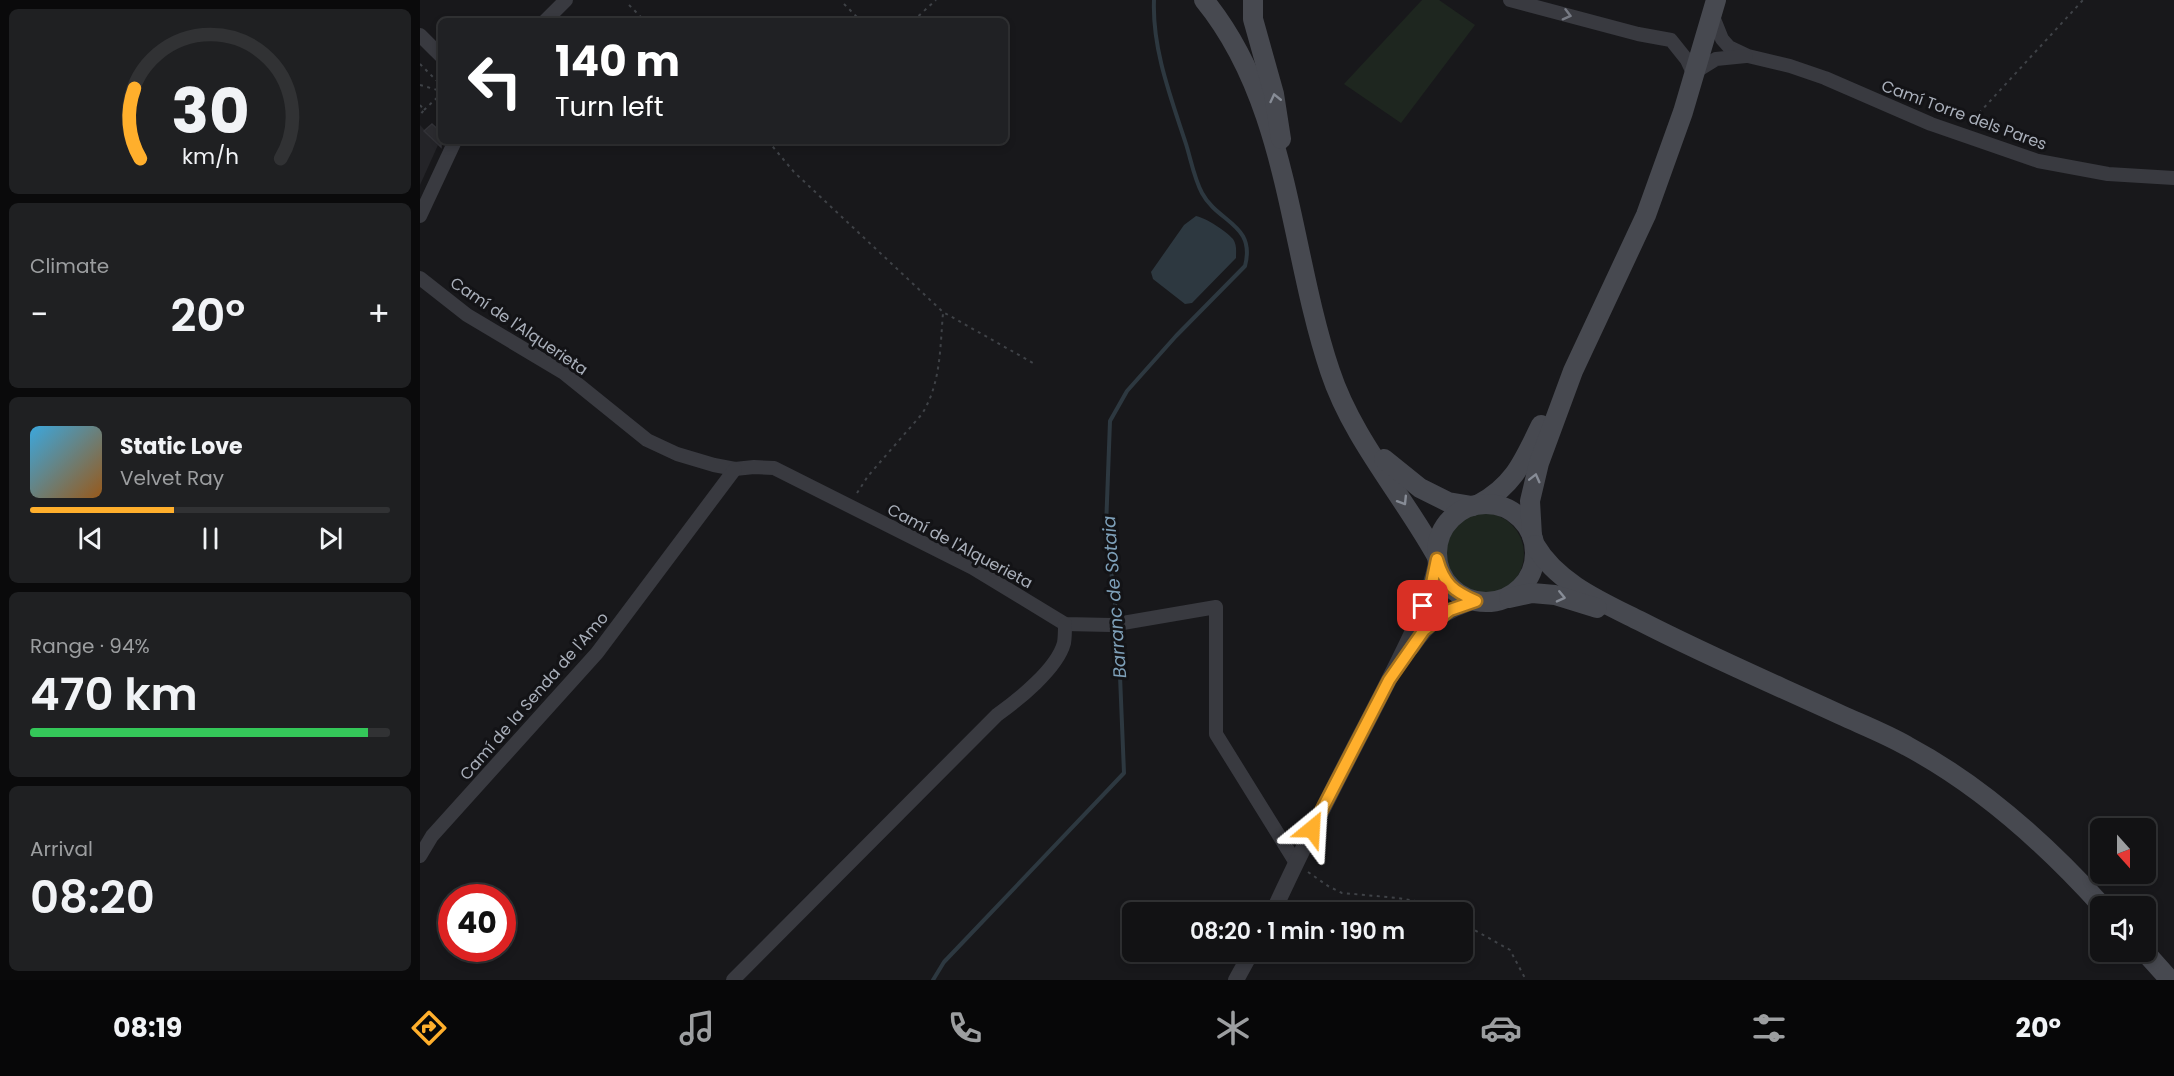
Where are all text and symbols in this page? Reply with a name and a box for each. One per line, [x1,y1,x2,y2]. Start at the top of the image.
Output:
one-way arrow [1561,7,1571,20]
text: 140 m [555,32,680,91]
icon: left [456,42,534,120]
text: 30 [171,67,249,155]
street label: Camí Torre dels Pares [1878,74,2050,156]
text: Turn left [555,88,664,125]
one-way arrow [1269,94,1282,104]
text: km/h [181,141,239,172]
text: Climate [30,252,109,280]
street label: Camí de l'Alquerieta [446,271,592,381]
text: 20° [170,284,245,347]
text: − [30,291,48,338]
text: + [367,291,390,338]
text: Static Love [120,431,243,462]
text: Velvet Ray [120,464,224,492]
one-way arrow [1527,473,1540,483]
one-way arrow [1396,494,1407,505]
street label: Camí de l'Alquerieta [883,498,1037,594]
water label: Barranc de Sotaia [1096,515,1132,679]
icon: previous [74,522,107,555]
icon: pause [194,522,227,555]
icon: next [314,522,347,555]
pin [1397,580,1448,631]
icon: arrive [1406,589,1439,622]
one-way arrow [1555,590,1565,603]
street label: Camí de la Senda de l'Amo [454,607,614,785]
text: Range · 94% [30,632,150,660]
text: 470 km [30,663,198,726]
position arrow [1280,797,1344,861]
north arrow [2090,818,2156,884]
map controls [2090,818,2156,962]
text: Arrival [30,835,93,863]
text: 08:20 [30,866,155,929]
speed limit sign: 40 [438,884,516,962]
button: sound [2090,896,2156,962]
text: 08:20 · 1 min · 190 m [1190,916,1405,947]
icon: directions [408,1007,450,1049]
icon: music [676,1007,718,1049]
icon: phone [944,1007,986,1049]
icon: climate [1212,1007,1254,1049]
icon: car [1480,1007,1522,1049]
icon: filters [1748,1007,1790,1049]
text: 08:19 [113,1009,182,1046]
text: 20° [2015,1009,2061,1046]

